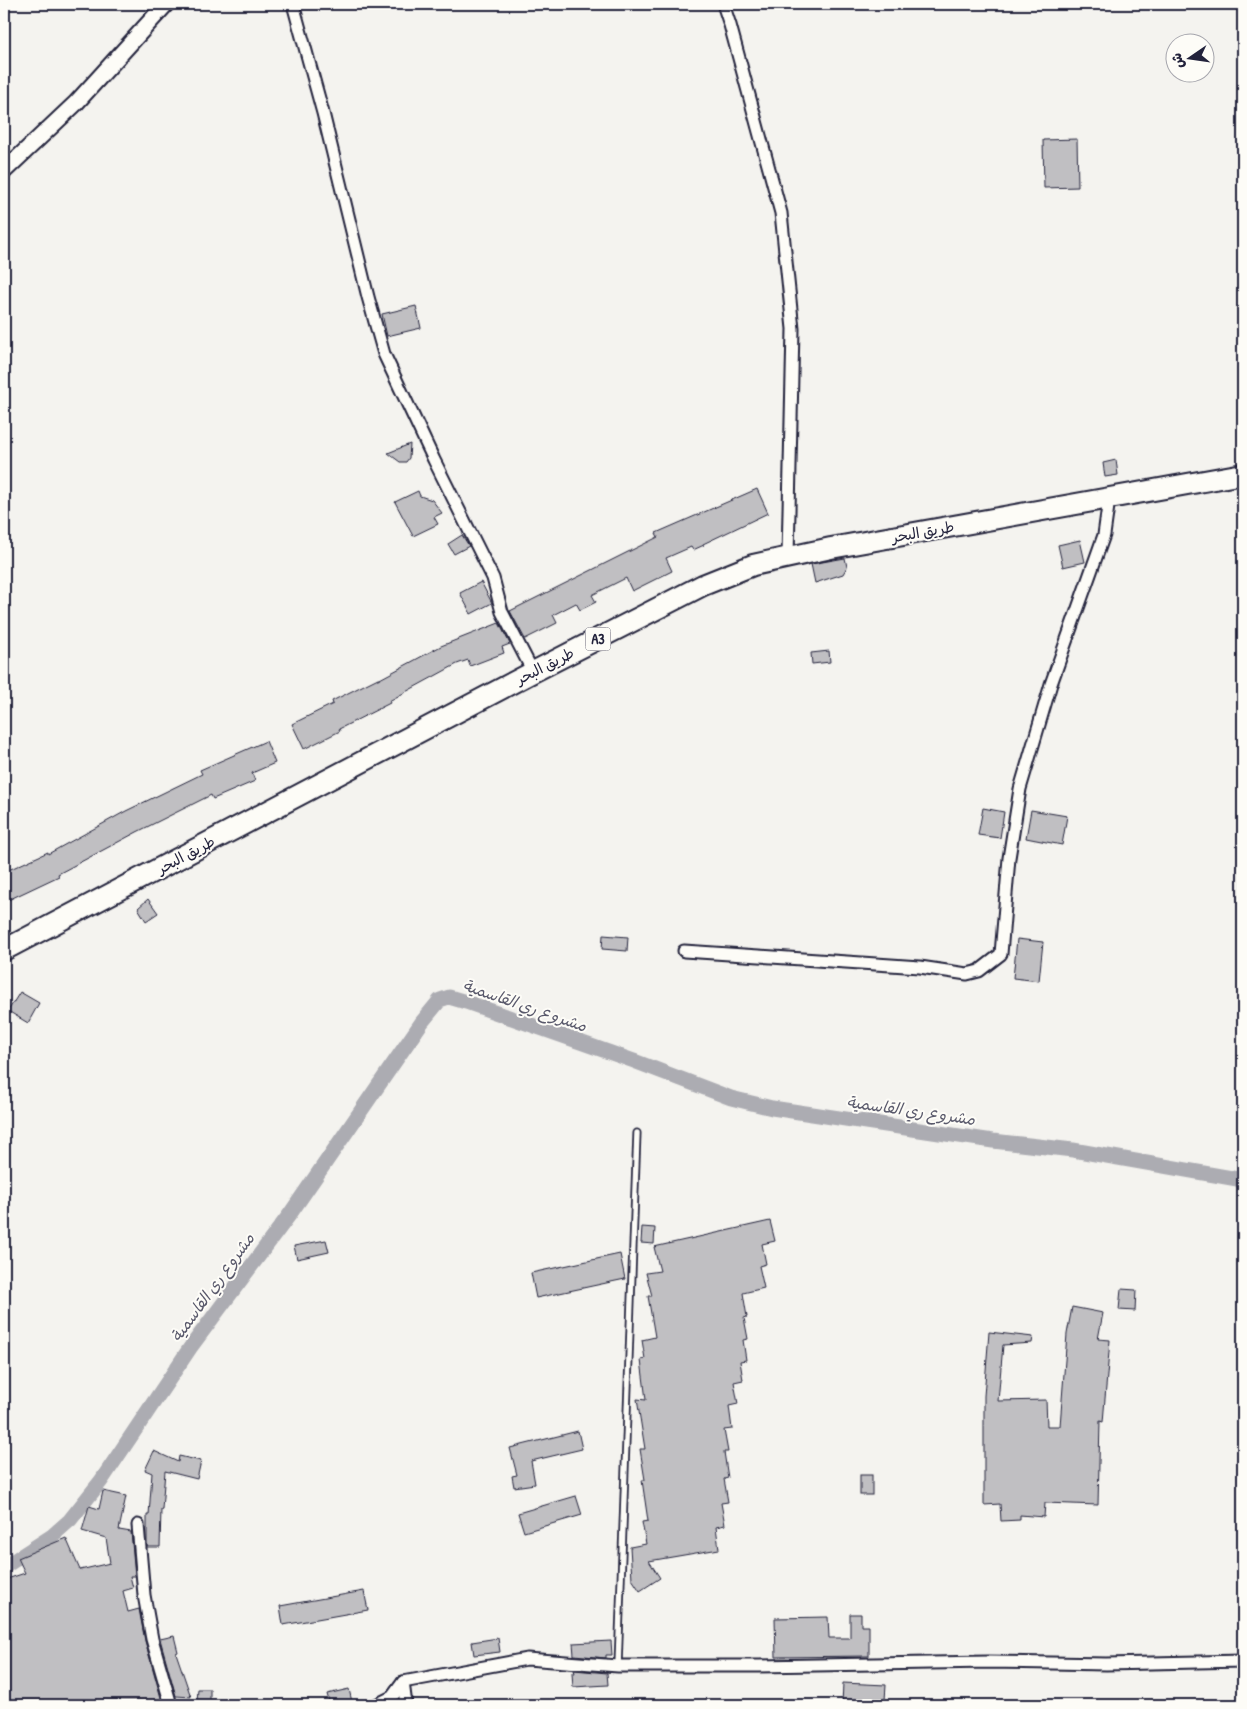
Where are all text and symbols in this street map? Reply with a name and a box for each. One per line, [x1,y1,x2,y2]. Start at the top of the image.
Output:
north arrow [1164,32,1214,82]
text: ش [1166,51,1188,71]
street label: طريق البحر [889,516,956,547]
road number: A3 [586,628,610,650]
street label: طريق البحر [511,642,578,690]
street label: طريق البحر [152,831,219,879]
water label: مشروع ري القاسمية [460,974,590,1038]
water label: مشروع ري القاسمية [845,1090,977,1131]
water label: مشروع ري القاسمية [165,1228,260,1346]

